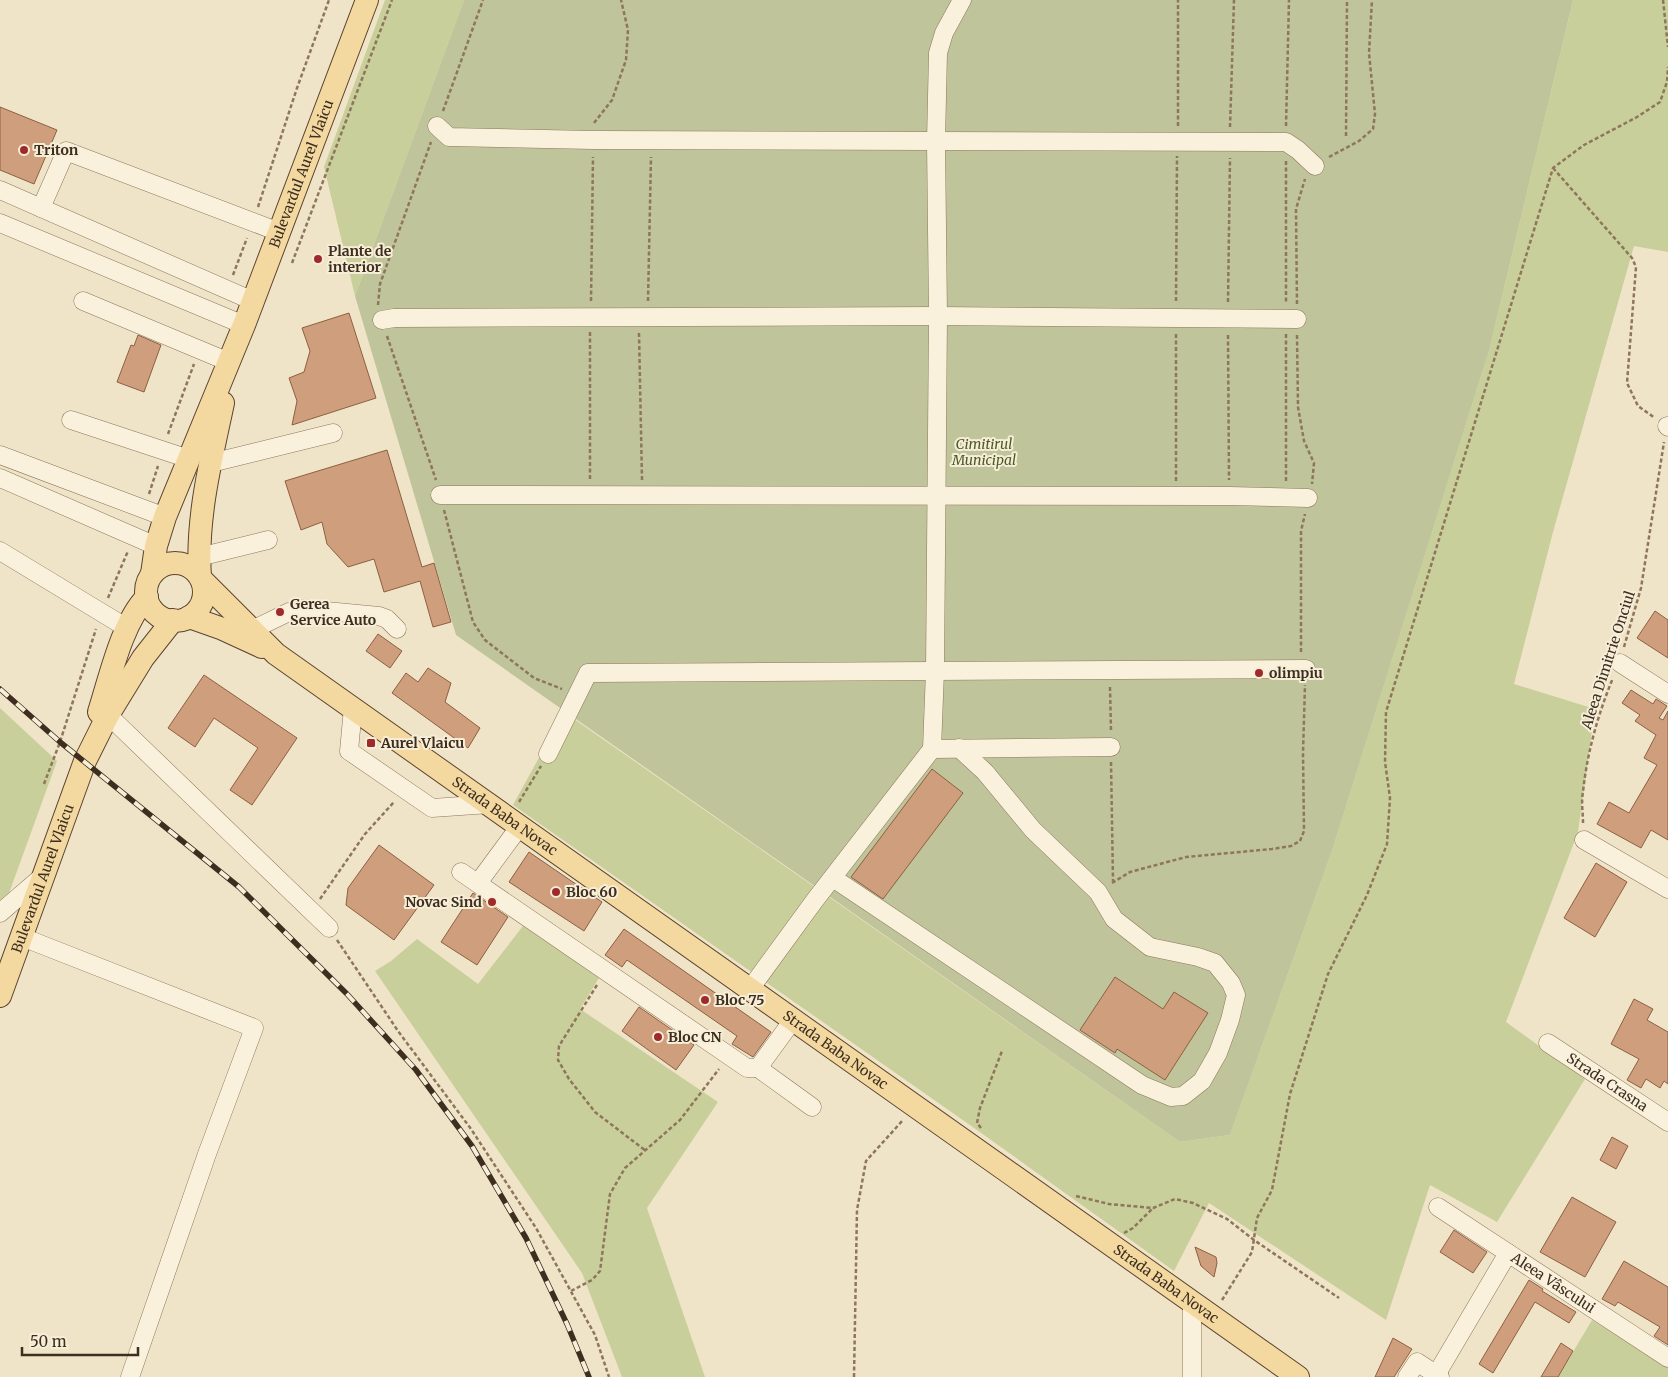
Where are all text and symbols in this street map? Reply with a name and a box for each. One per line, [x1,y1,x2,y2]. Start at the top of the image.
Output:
street label: Bulevardul Aurel Vlaicu [265,97,338,250]
place label: Triton [34,141,79,159]
marker: Triton [18,144,30,156]
place label: Plante de interior [328,242,392,276]
marker: Plante de interior [312,253,324,265]
park label: Cimitirul Municipal [951,435,1016,469]
street label: Aleea Dimitrie Onciul [1577,588,1639,732]
place label: Gerea Service Auto [290,595,376,629]
marker: Gerea Service Auto [274,606,286,618]
place label: olimpiu [1269,664,1323,682]
marker: olimpiu [1253,667,1265,679]
place label: Aurel Vlaicu [380,734,464,752]
marker: Aurel Vlaicu [365,737,377,749]
street label: Strada Baba Novac [449,773,561,859]
street label: Bulevardul Aurel Vlaicu [7,801,78,955]
place label: Bloc 60 [566,883,617,901]
marker: Bloc 60 [550,886,562,898]
place label: Novac Sind [405,893,482,911]
marker: Novac Sind [486,896,498,908]
place label: Bloc 75 [715,991,765,1009]
marker: Bloc 75 [699,994,711,1006]
street label: Strada Baba Novac [779,1006,892,1093]
place label: Bloc CN [668,1028,722,1046]
marker: Bloc CN [652,1031,664,1043]
street label: Strada Crasna [1563,1049,1652,1115]
street label: Strada Baba Novac [1110,1240,1222,1327]
street label: Aleea Vâscului [1507,1248,1599,1317]
scale bar [22,1324,139,1356]
text: 50 m [30,1332,67,1351]

